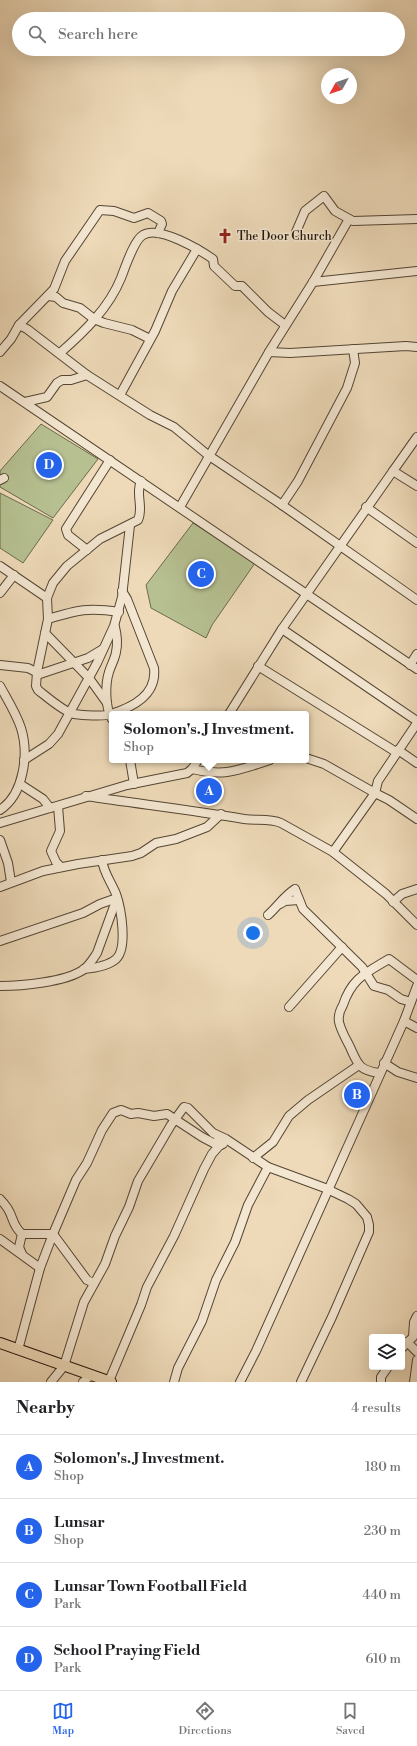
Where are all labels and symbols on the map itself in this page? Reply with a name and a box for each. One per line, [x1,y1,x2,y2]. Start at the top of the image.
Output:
north arrow [321,68,357,104]
church icon: The Door Church [216,227,234,245]
place label: The Door Church [237,229,332,244]
pin: D [36,450,62,480]
pin: C [188,559,214,589]
pin: A [196,776,222,806]
your location [243,923,263,943]
pin: B [344,1080,370,1110]

